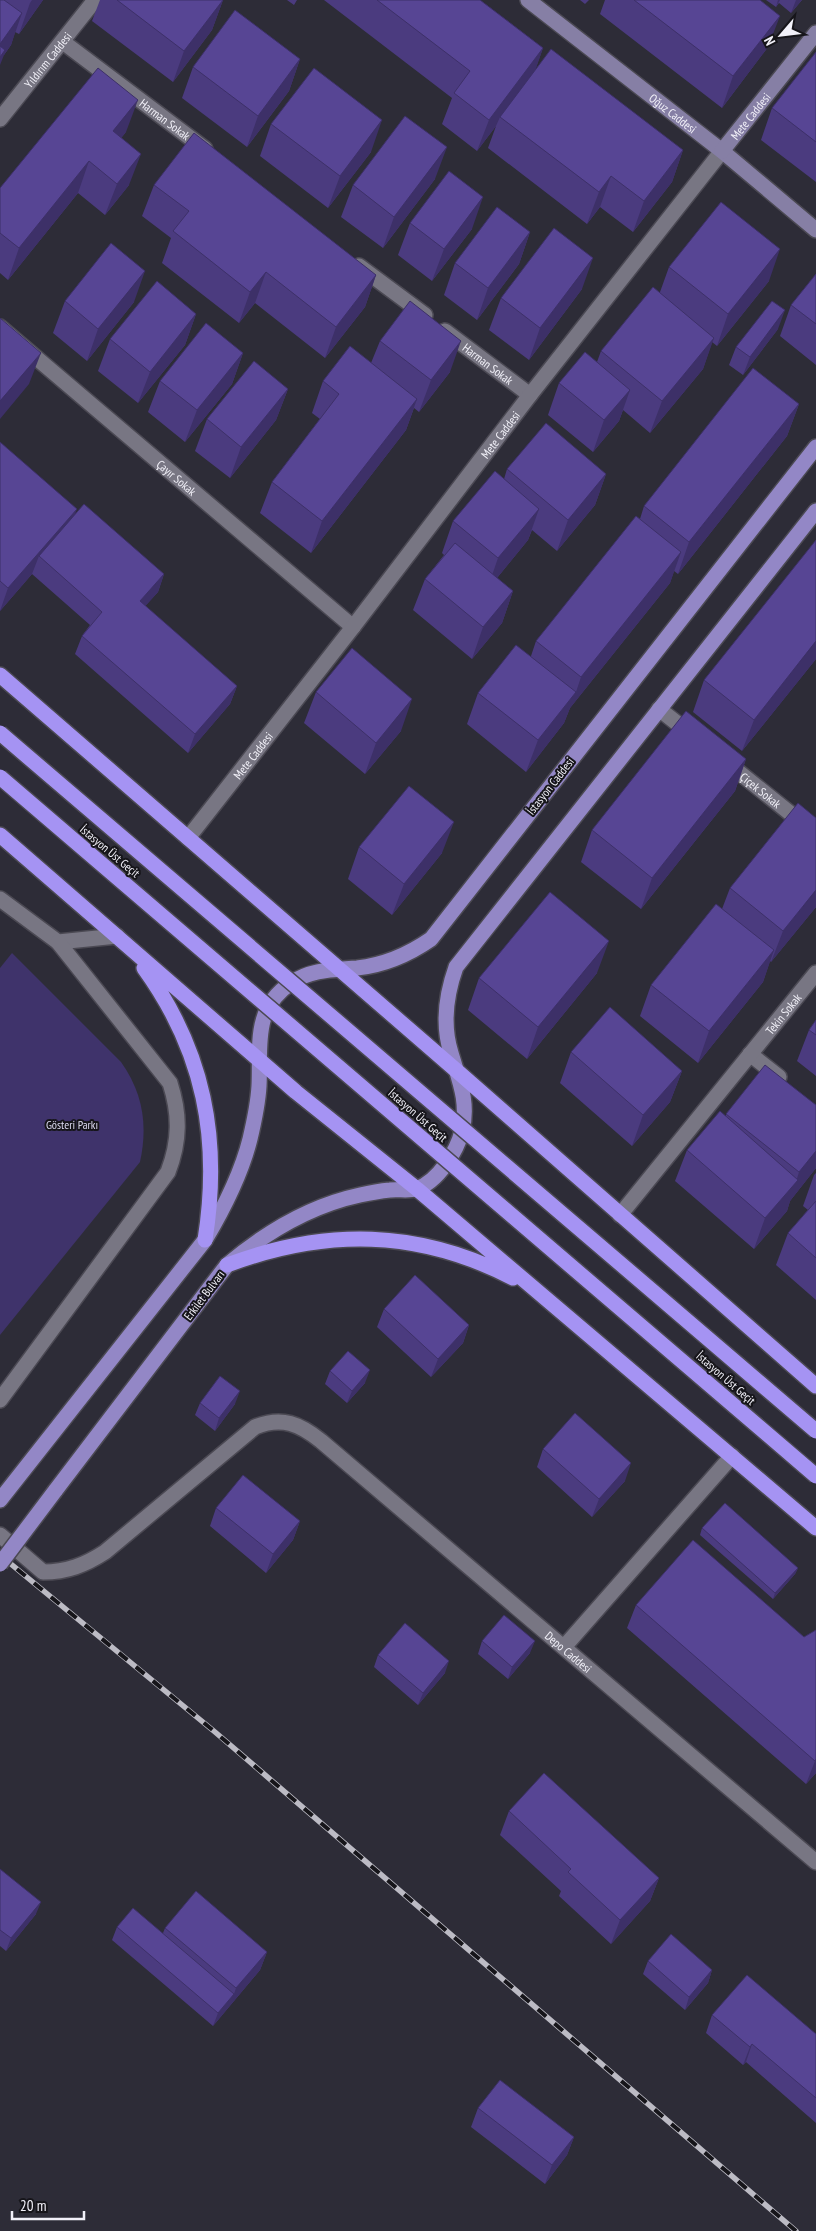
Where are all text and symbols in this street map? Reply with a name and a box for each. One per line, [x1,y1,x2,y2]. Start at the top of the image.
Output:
north arrow [756,10,806,60]
street label: Yıldırım Caddesi [21,29,74,91]
text: N [760,34,779,49]
street label: Mete Caddesi [727,89,773,142]
street label: Oğuz Caddesi [647,90,700,136]
street label: Harman Sokak [137,95,194,143]
street label: Harman Sokak [460,340,517,388]
street label: Mete Caddesi [477,408,523,461]
street label: Çayır Sokak [154,456,200,499]
street label: Mete Caddesi [230,729,276,782]
street label: İstasyon Caddesi [523,754,577,818]
street label: Çiçek Sokak [737,769,785,811]
street label: İstasyon Üst Geçit [77,822,144,881]
street label: Tekin Sokak [762,990,804,1037]
street label: İstasyon Üst Geçit [385,1085,451,1145]
park label: Gösteri Parkı [46,1117,98,1132]
street label: Erkilet Bulvarı [180,1267,228,1323]
street label: İstasyon Üst Geçit [693,1348,759,1408]
street label: Depo Caddesi [542,1628,595,1676]
scale bar [12,2188,85,2220]
text: 20 m [20,2196,46,2215]

